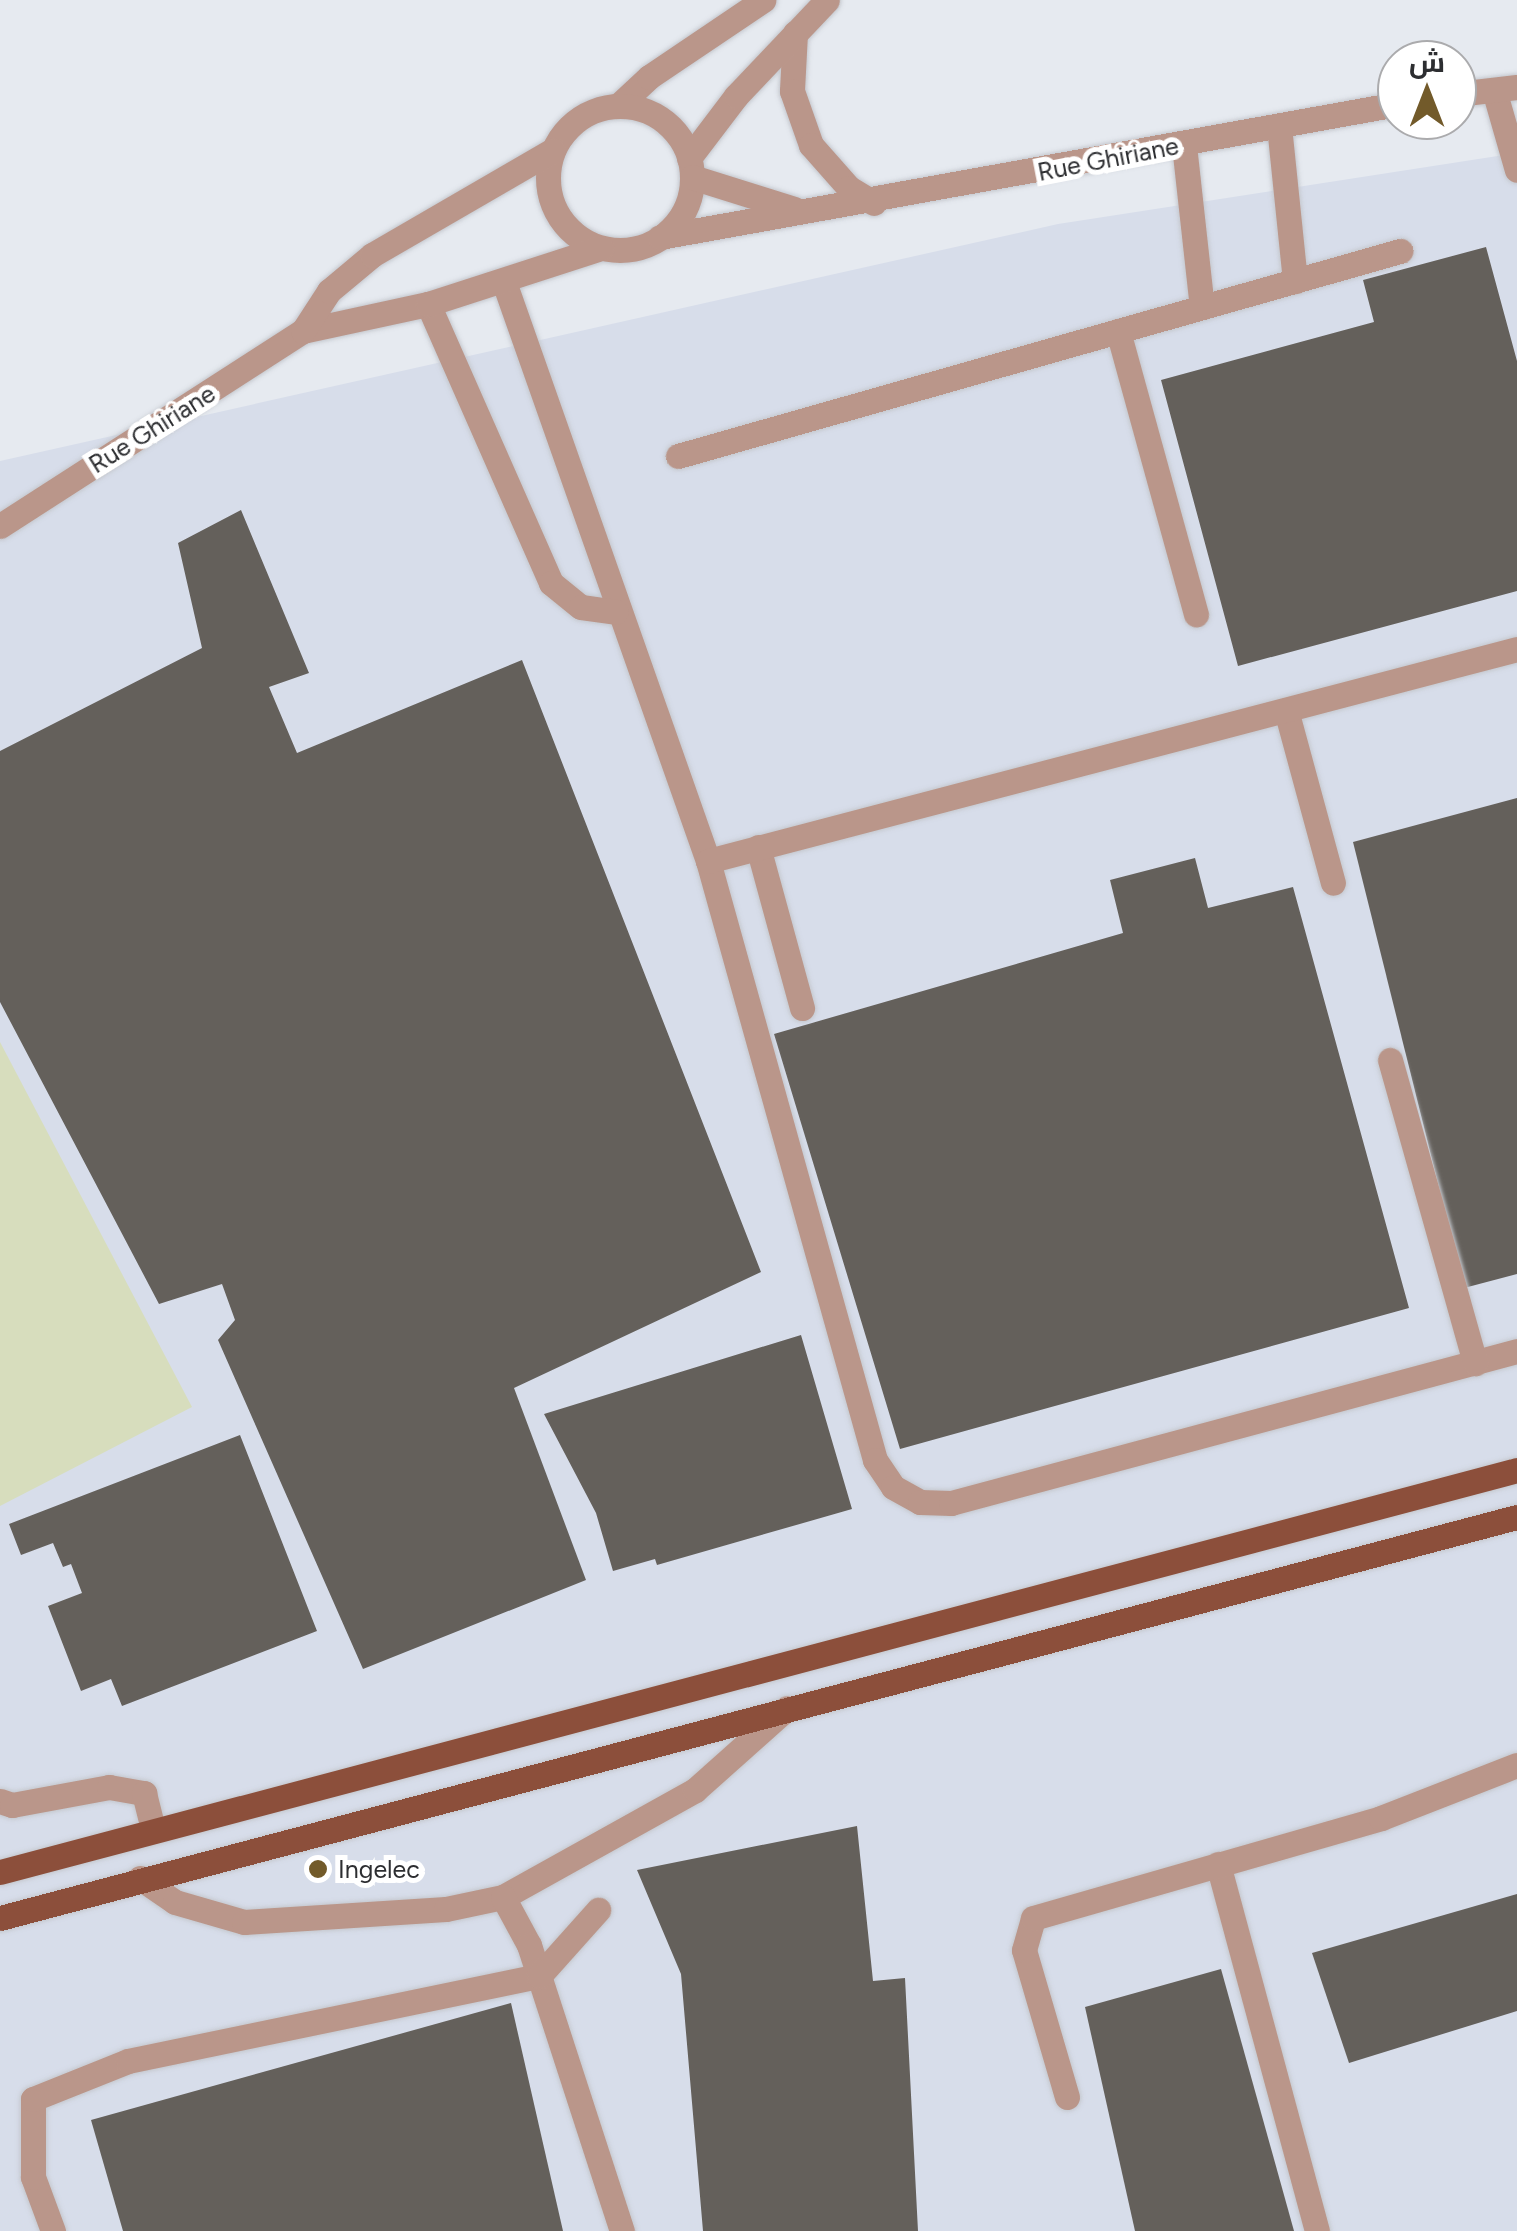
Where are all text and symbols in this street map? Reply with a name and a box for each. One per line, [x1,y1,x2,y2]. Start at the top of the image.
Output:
north arrow [1377,40,1477,140]
text: ش [1409,45,1445,79]
street label: Rue Ghiriane [1035,131,1181,187]
street label: Rue Ghiriane [84,378,220,480]
place label: Ingelec [338,1854,420,1884]
marker: Ingelec [307,1858,329,1880]

